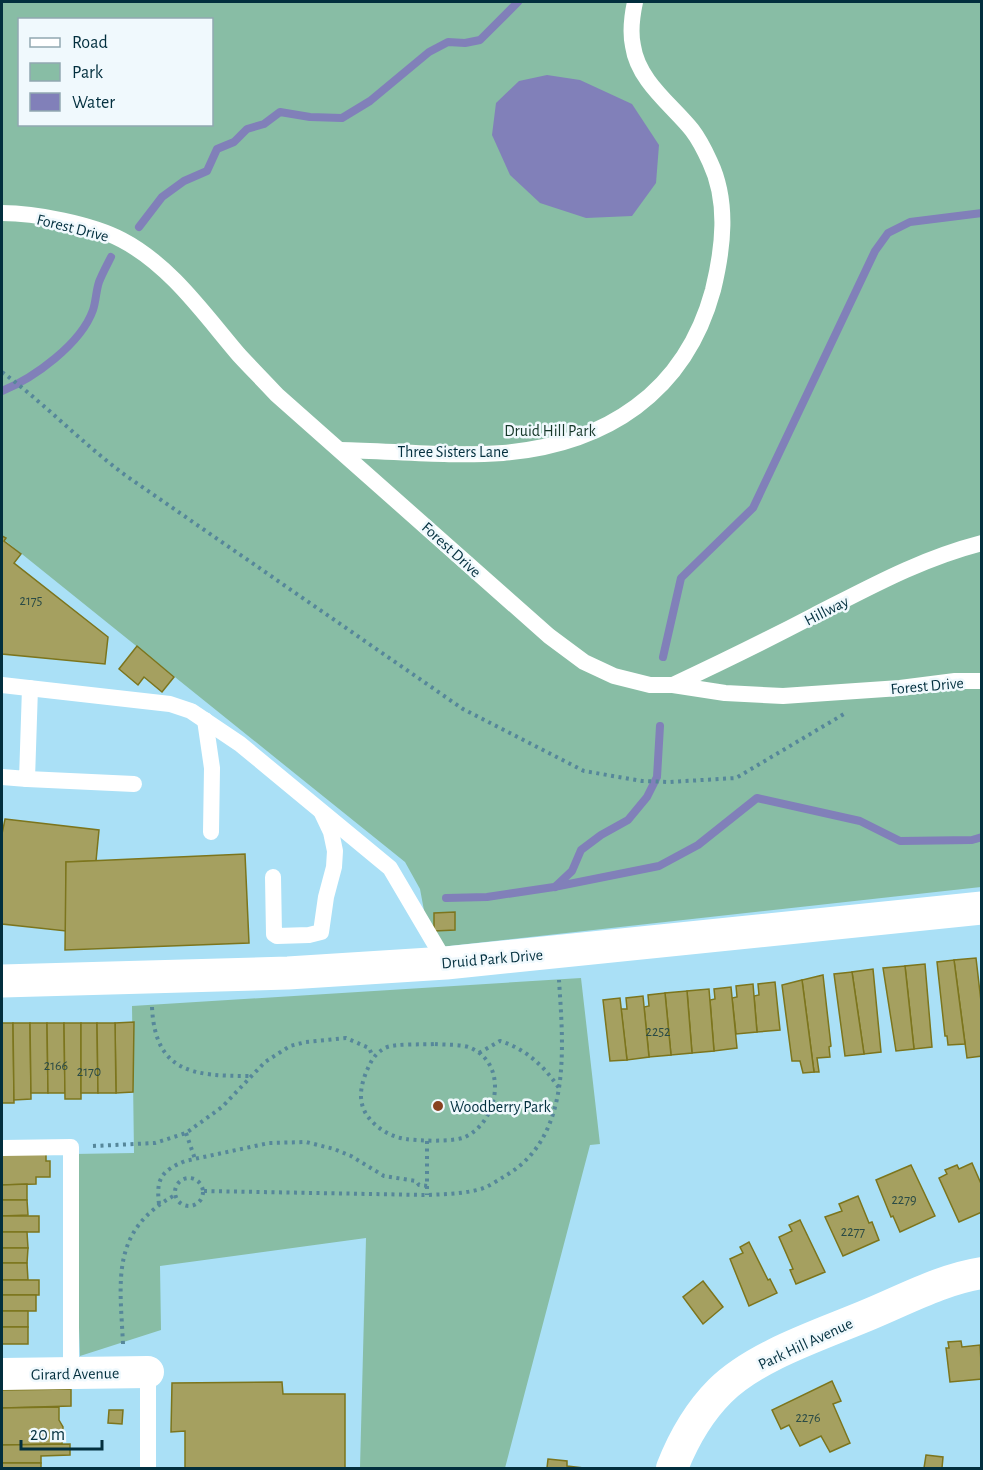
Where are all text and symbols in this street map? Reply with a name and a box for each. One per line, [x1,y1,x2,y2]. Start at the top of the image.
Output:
legend [18,18,213,126]
text: Road [72,34,108,52]
text: Park [72,64,104,82]
text: Water [72,94,115,112]
street label: Forest Drive [35,211,110,245]
park label: Druid Hill Park [504,423,596,439]
street label: Three Sisters Lane [397,444,509,460]
street label: Forest Drive [419,519,484,580]
street label: Hillway [802,593,852,630]
house number: 2175 [20,594,43,608]
street label: Forest Drive [890,675,964,697]
street label: Druid Park Drive [441,947,544,971]
house number: 2252 [646,1025,670,1039]
house number: 2166 [44,1059,68,1073]
house number: 2170 [77,1065,101,1079]
marker: Woodberry Park [431,1099,445,1113]
place label: Woodberry Park [450,1099,552,1116]
house number: 2279 [891,1193,917,1207]
house number: 2277 [841,1225,865,1239]
street label: Park Hill Avenue [756,1315,855,1373]
street label: Girard Avenue [31,1365,119,1383]
house number: 2276 [795,1411,821,1425]
scale bar [21,1413,102,1451]
text: 20 m [30,1426,65,1444]

